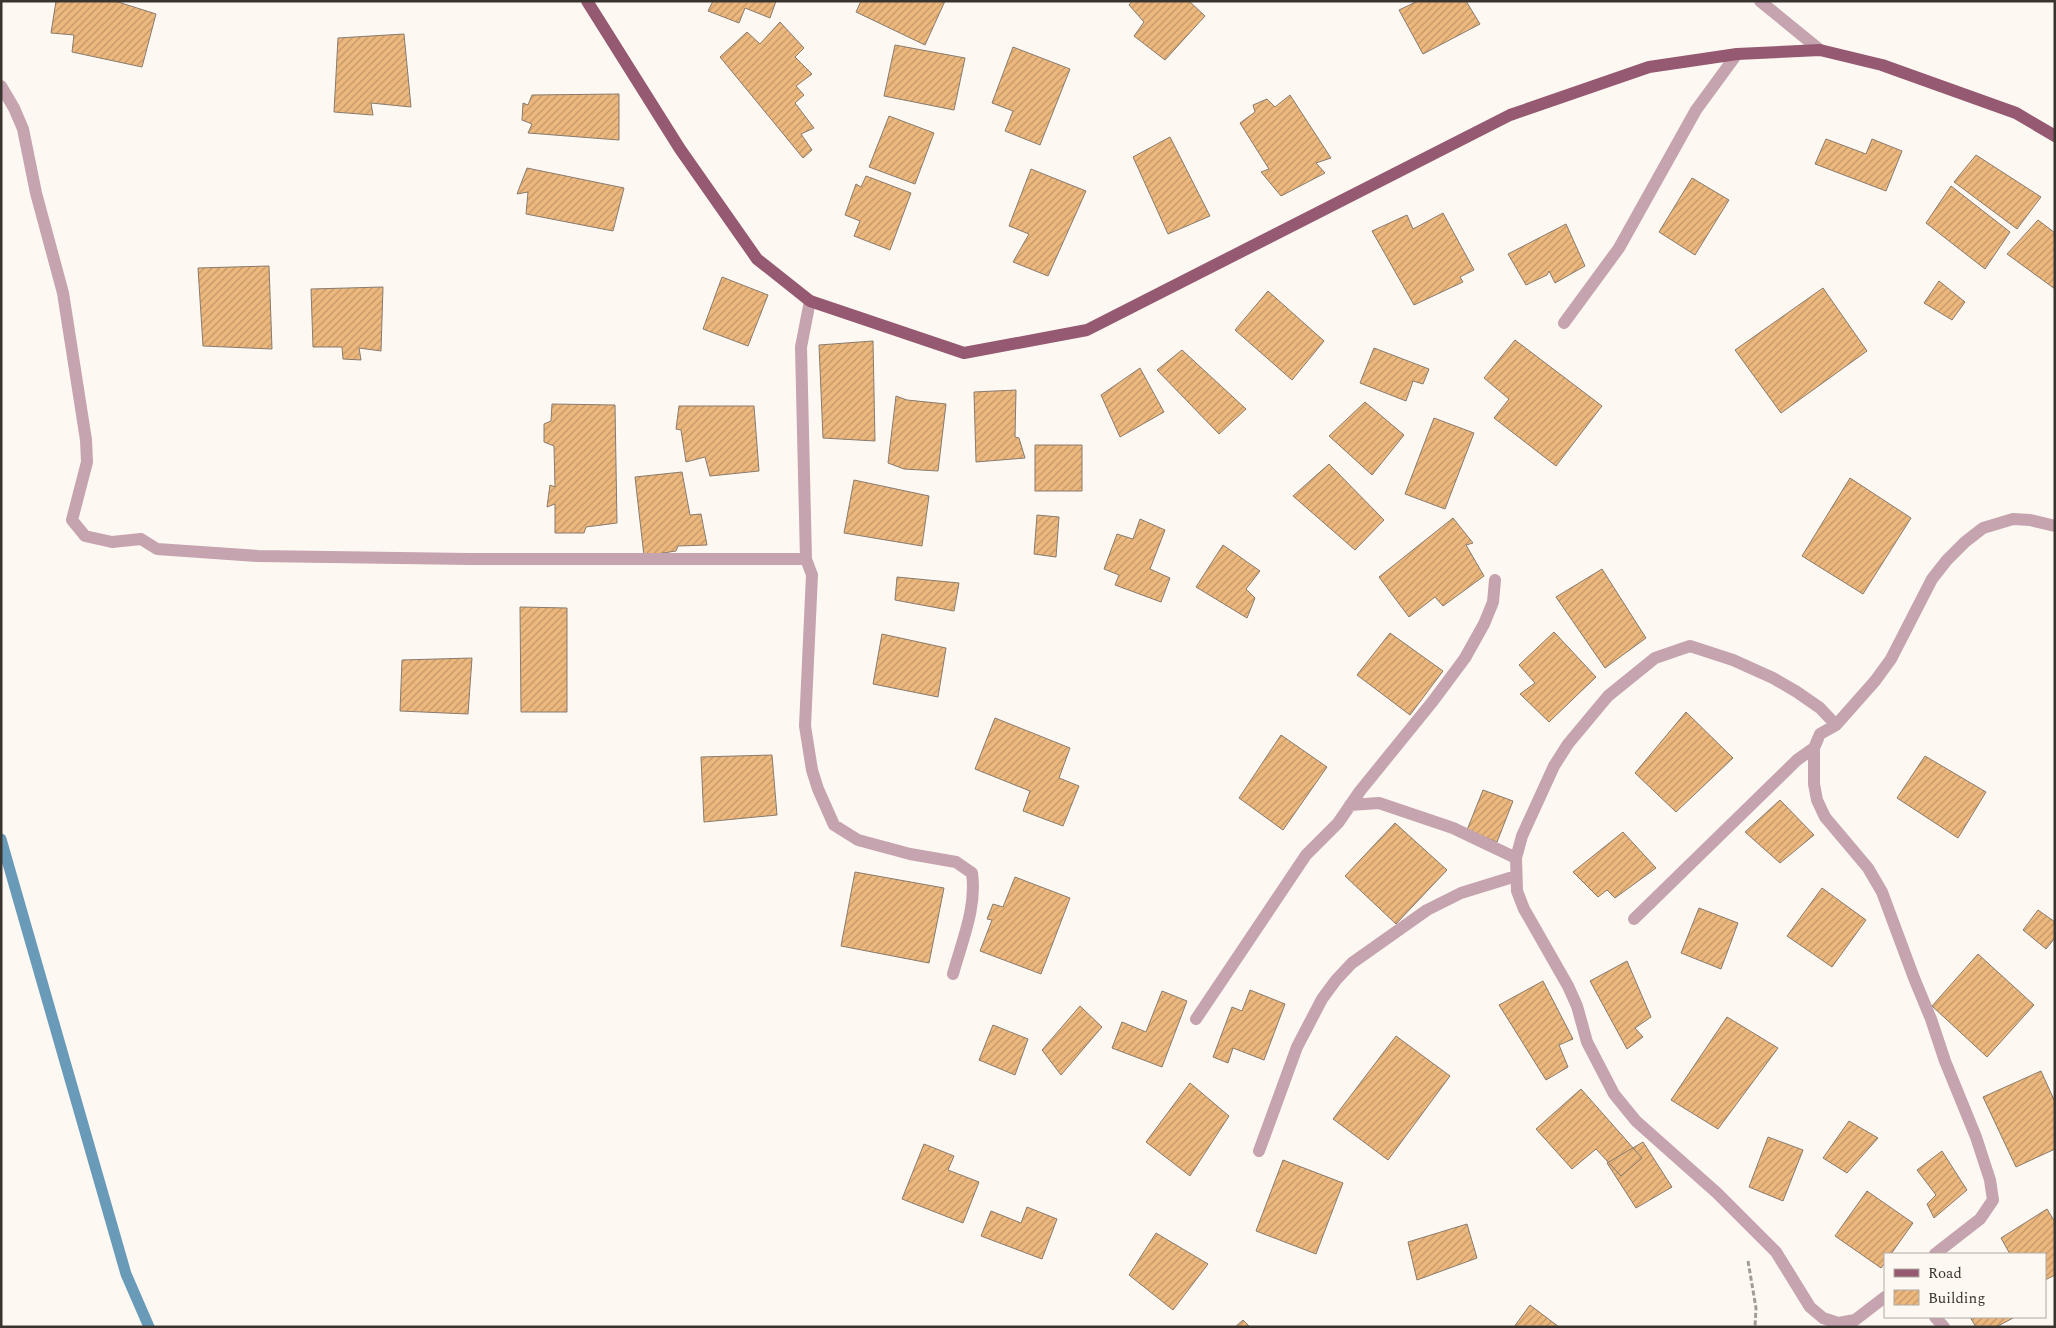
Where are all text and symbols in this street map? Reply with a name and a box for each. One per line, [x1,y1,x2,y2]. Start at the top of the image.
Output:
legend [1884,1253,2046,1318]
text: Road [1928,1262,1962,1285]
text: Building [1928,1287,1985,1310]

